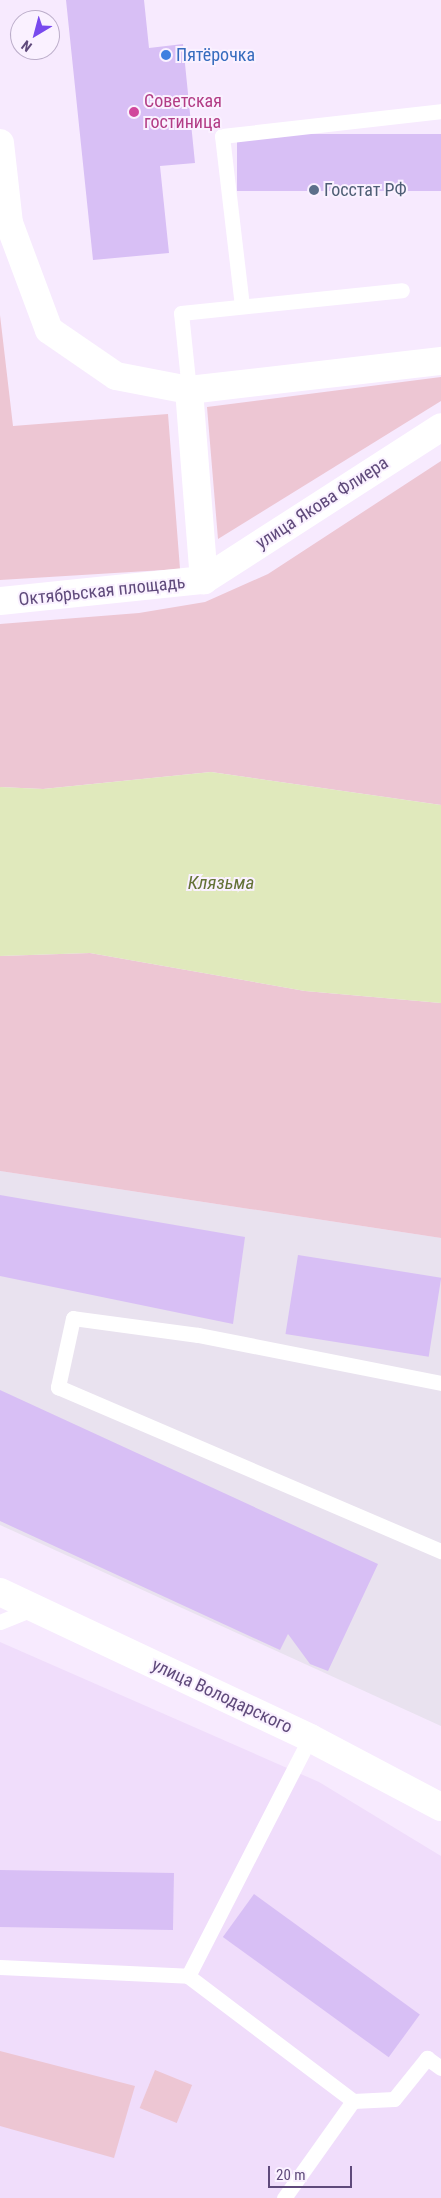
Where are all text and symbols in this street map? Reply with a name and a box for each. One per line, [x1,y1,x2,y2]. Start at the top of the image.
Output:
north arrow [10,10,60,60]
text: N [18,37,35,55]
place label: Пятёрочка [176,44,255,66]
marker: Пятёрочка [160,49,172,61]
place label: Советская гостиница [144,91,222,134]
marker: Советская гостиница [128,106,140,118]
place label: Госстат РФ [324,179,407,201]
marker: Госстат РФ [308,184,320,196]
street label: улица Якова Флиера [252,452,392,554]
street label: Октябрьская площадь [18,572,186,610]
water label: Клязьма [188,872,254,894]
street label: улица Володарского [148,1654,296,1738]
scale bar [271,2156,355,2188]
text: 20 m [276,2166,306,2184]

